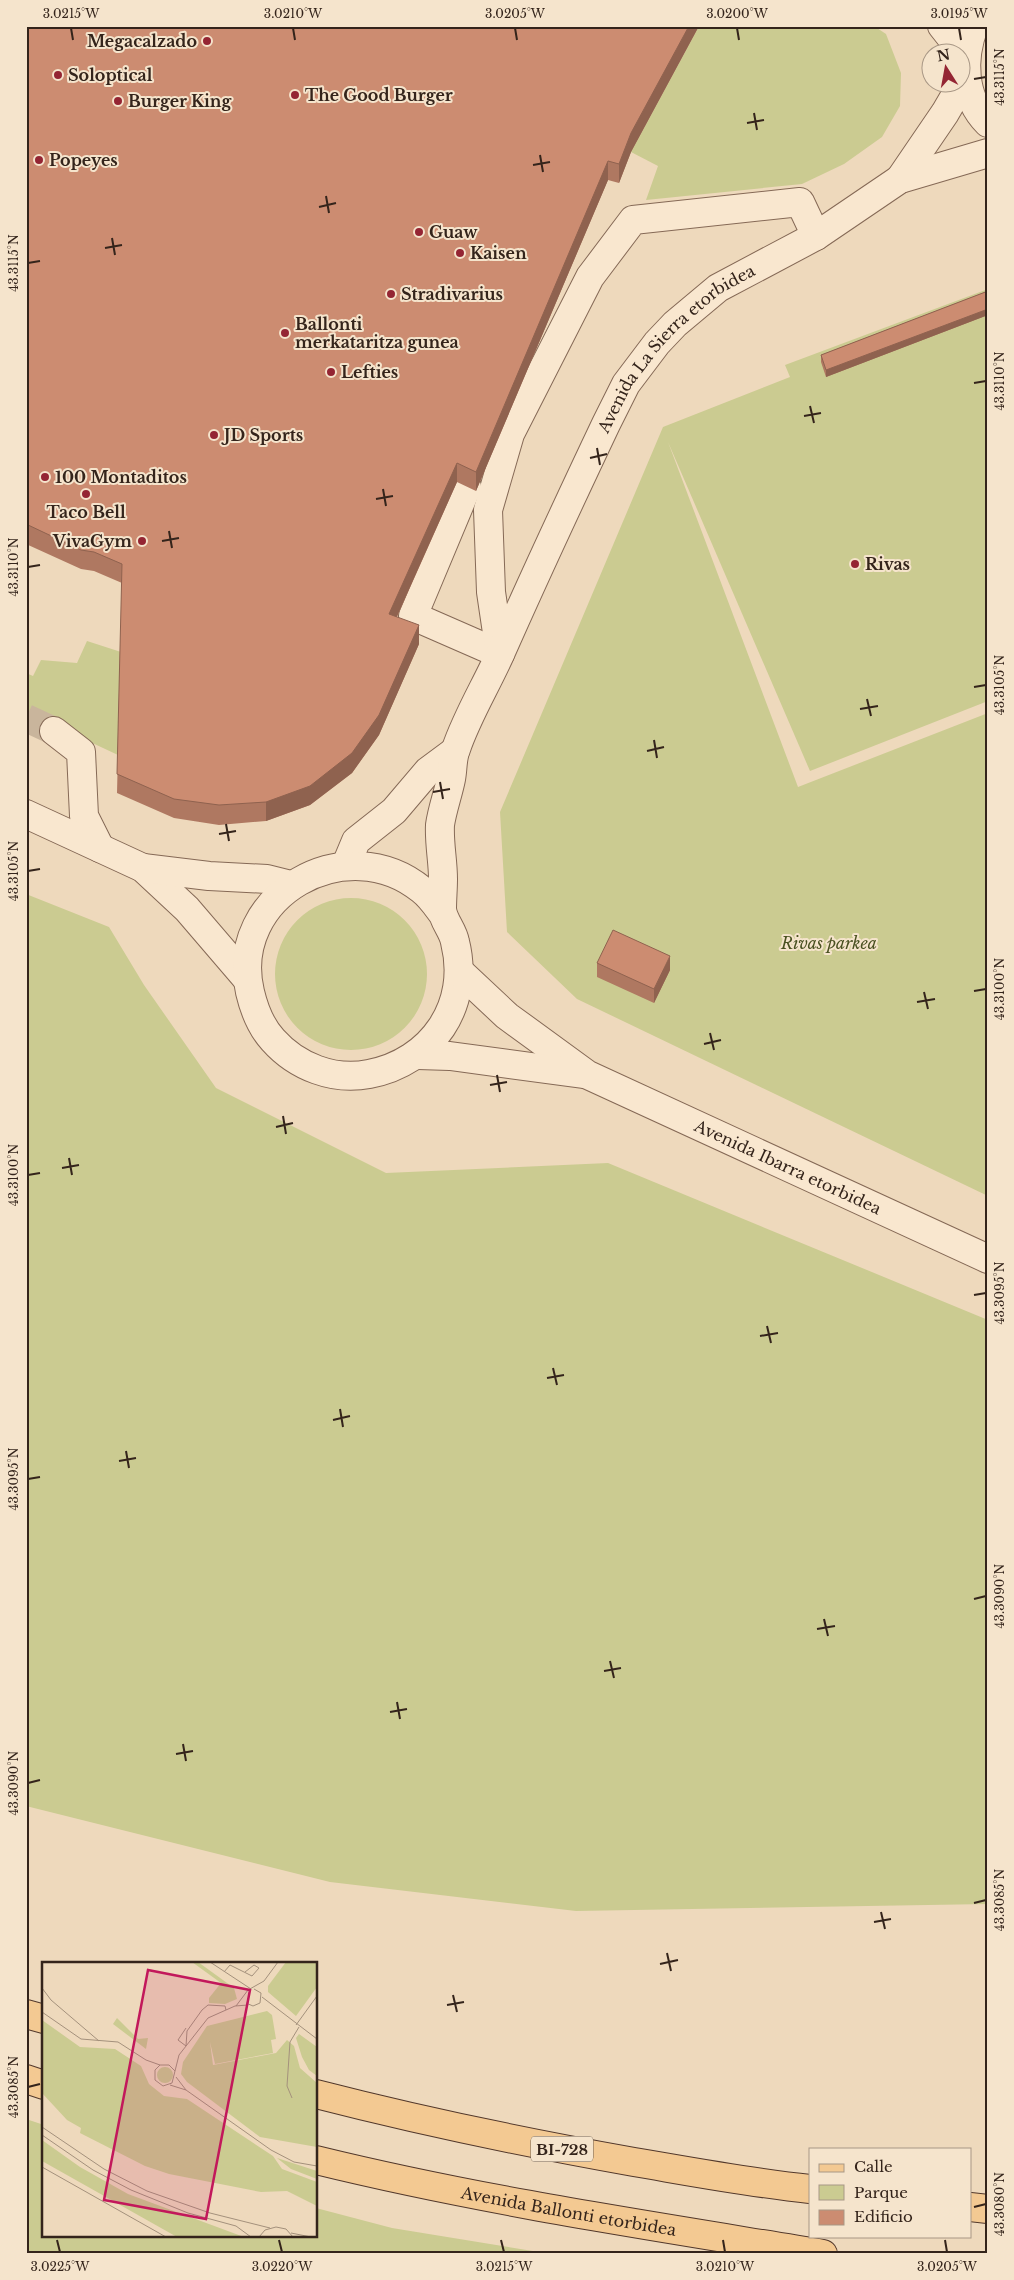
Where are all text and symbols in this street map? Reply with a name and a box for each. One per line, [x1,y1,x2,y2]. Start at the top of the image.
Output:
text: 3.0215°W [43,6,100,21]
text: 3.0210°W [264,6,323,21]
text: 3.0205°W [485,6,546,21]
text: 3.0200°W [706,6,769,21]
text: 3.0195°W [930,6,988,21]
place label: Megacalzado [87,31,197,51]
marker: Megacalzado [201,35,213,47]
north arrow [922,42,972,92]
text: N [935,45,952,65]
text: 43.3115°N [992,48,1007,106]
place label: Soloptical [68,65,153,85]
marker: Soloptical [52,69,64,81]
place label: The Good Burger [305,85,453,105]
marker: The Good Burger [289,89,301,101]
place label: Burger King [128,91,232,111]
marker: Burger King [112,95,124,107]
place label: Popeyes [49,150,118,170]
marker: Popeyes [33,154,45,166]
place label: Guaw [429,222,478,242]
marker: Guaw [413,226,425,238]
text: 43.3115°N [6,234,21,292]
place label: Kaisen [470,243,527,263]
marker: Kaisen [454,247,466,259]
street label: Avenida La Sierra etorbidea [593,260,758,437]
place label: Stradivarius [401,284,503,304]
marker: Stradivarius [385,288,397,300]
place label: Ballonti merkataritza gunea [295,314,459,352]
marker: Ballonti merkataritza gunea [279,327,291,339]
text: 43.3110°N [992,351,1007,411]
place label: Lefties [341,362,398,382]
marker: Lefties [325,366,337,378]
place label: JD Sports [221,425,303,445]
marker: JD Sports [208,429,220,441]
place label: 100 Montaditos [55,467,187,487]
marker: 100 Montaditos [39,471,51,483]
marker: Taco Bell [80,488,92,500]
place label: Taco Bell [46,502,126,522]
place label: VivaGym [52,531,132,551]
marker: VivaGym [136,535,148,547]
text: 43.3110°N [6,537,21,597]
place label: Rivas [865,554,910,574]
marker: Rivas [849,558,861,570]
text: 43.3105°N [992,654,1007,715]
text: 43.3105°N [6,840,21,901]
park label: Rivas parkea [780,933,877,953]
text: 43.3100°N [992,958,1007,1020]
street label: Avenida Ibarra etorbidea [690,1115,885,1219]
text: 43.3100°N [6,1144,21,1206]
text: 43.3095°N [992,1261,1007,1325]
text: 43.3095°N [6,1447,21,1511]
text: 43.3090°N [992,1563,1007,1628]
text: 43.3090°N [6,1750,21,1815]
text: 43.3085°N [992,1869,1007,1931]
inset map [42,1962,318,2238]
text: 43.3085°N [6,2056,21,2118]
road number: BI-728 [531,2136,593,2162]
legend [809,2148,972,2238]
text: Calle [854,2157,893,2176]
text: 43.3080°N [992,2172,1007,2236]
street label: Avenida Ballonti etorbidea [459,2182,678,2240]
text: Parque [854,2183,908,2202]
text: Edificio [854,2207,913,2226]
text: 3.0225°W [31,2259,90,2274]
text: 3.0220°W [252,2259,313,2274]
text: 3.0215°W [476,2259,533,2274]
text: 3.0210°W [696,2259,755,2274]
text: 3.0205°W [917,2259,978,2274]

